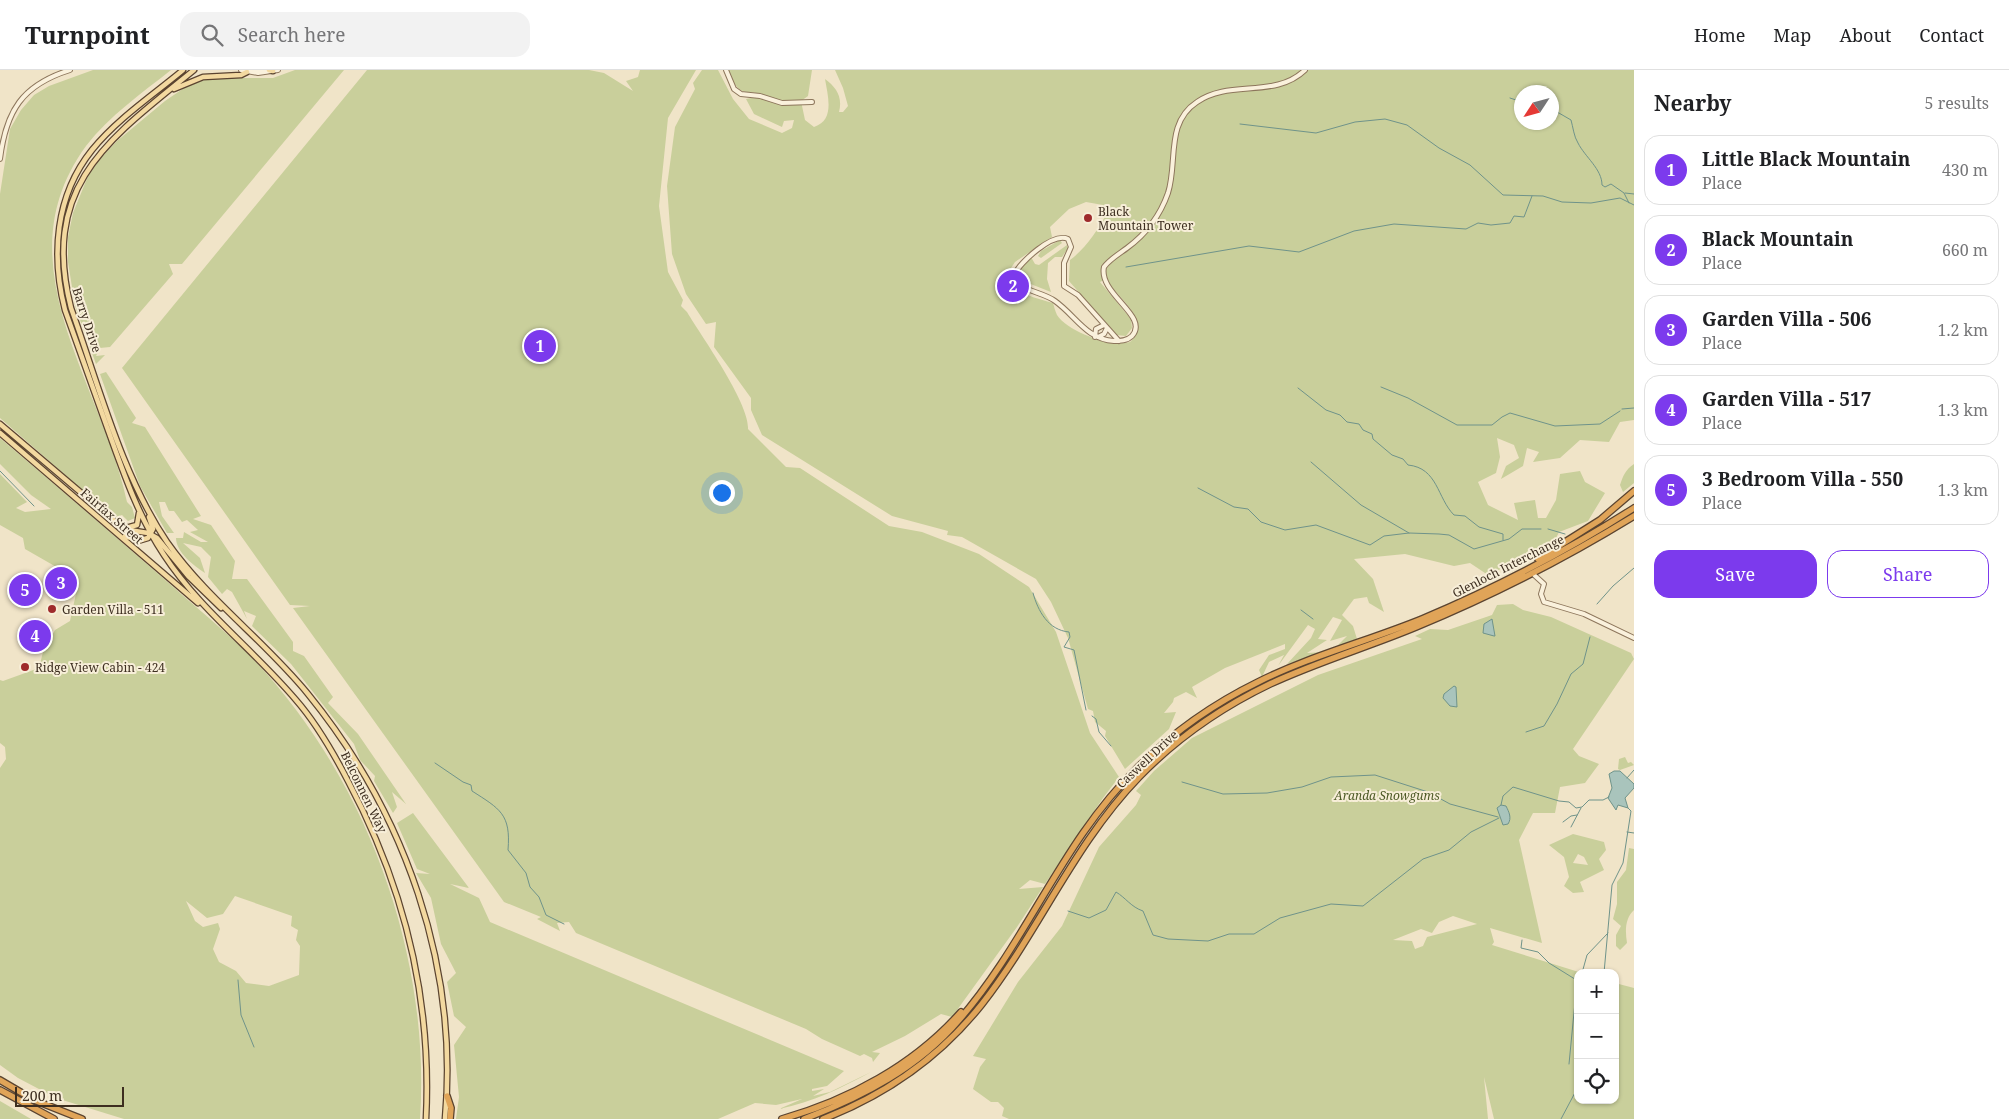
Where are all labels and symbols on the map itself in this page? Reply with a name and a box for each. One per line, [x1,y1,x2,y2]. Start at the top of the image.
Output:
north arrow [1514,85,1559,130]
place label: Black Mountain Tower [1098,203,1194,234]
marker: Black Mountain Tower [1082,212,1094,224]
pin: 2 [997,267,1029,305]
street label: Barry Drive [69,285,105,355]
pin: 1 [524,327,556,365]
your location [709,480,735,506]
street label: Fairfax Street [77,484,147,548]
street label: Glenloch Interchange [1449,530,1567,602]
pin: 3 [45,564,77,602]
pin: 5 [9,571,41,609]
place label: Garden Villa - 511 [62,601,164,618]
marker: Garden Villa - 511 [46,603,58,615]
pin: 4 [19,617,51,655]
place label: Ridge View Cabin - 424 [35,659,165,676]
marker: Ridge View Cabin - 424 [19,661,31,673]
street label: Caswell Drive [1113,726,1181,792]
street label: Belconnen Way [337,748,391,836]
park label: Aranda Snowgums [1333,787,1440,804]
scale bar [15,1084,124,1107]

